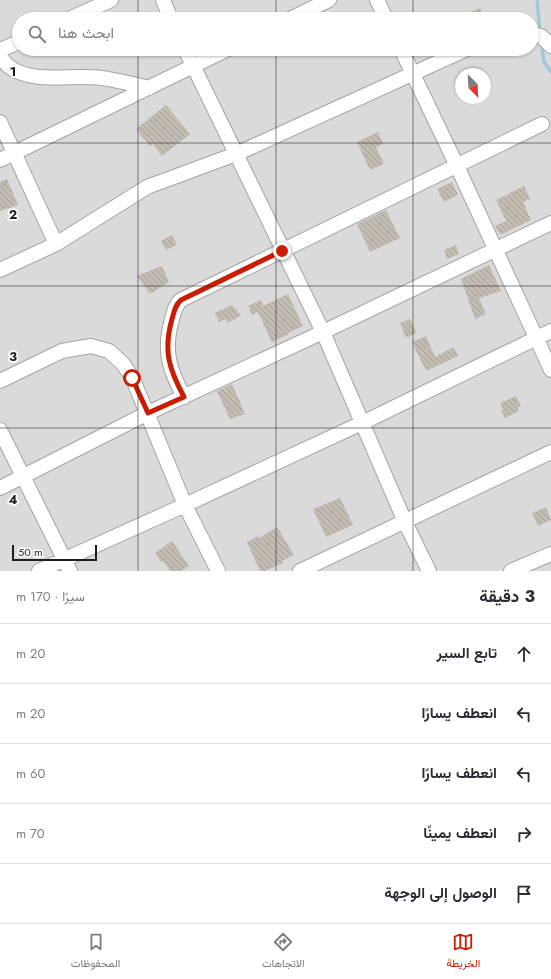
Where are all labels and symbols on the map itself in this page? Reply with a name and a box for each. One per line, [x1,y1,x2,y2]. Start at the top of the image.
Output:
text: 1 [10,62,16,81]
north arrow [455,68,491,104]
text: 2 [9,205,17,224]
route end [273,242,291,260]
text: 3 [9,347,17,366]
route start [123,369,141,387]
text: 4 [8,490,18,509]
scale bar [12,543,97,562]

